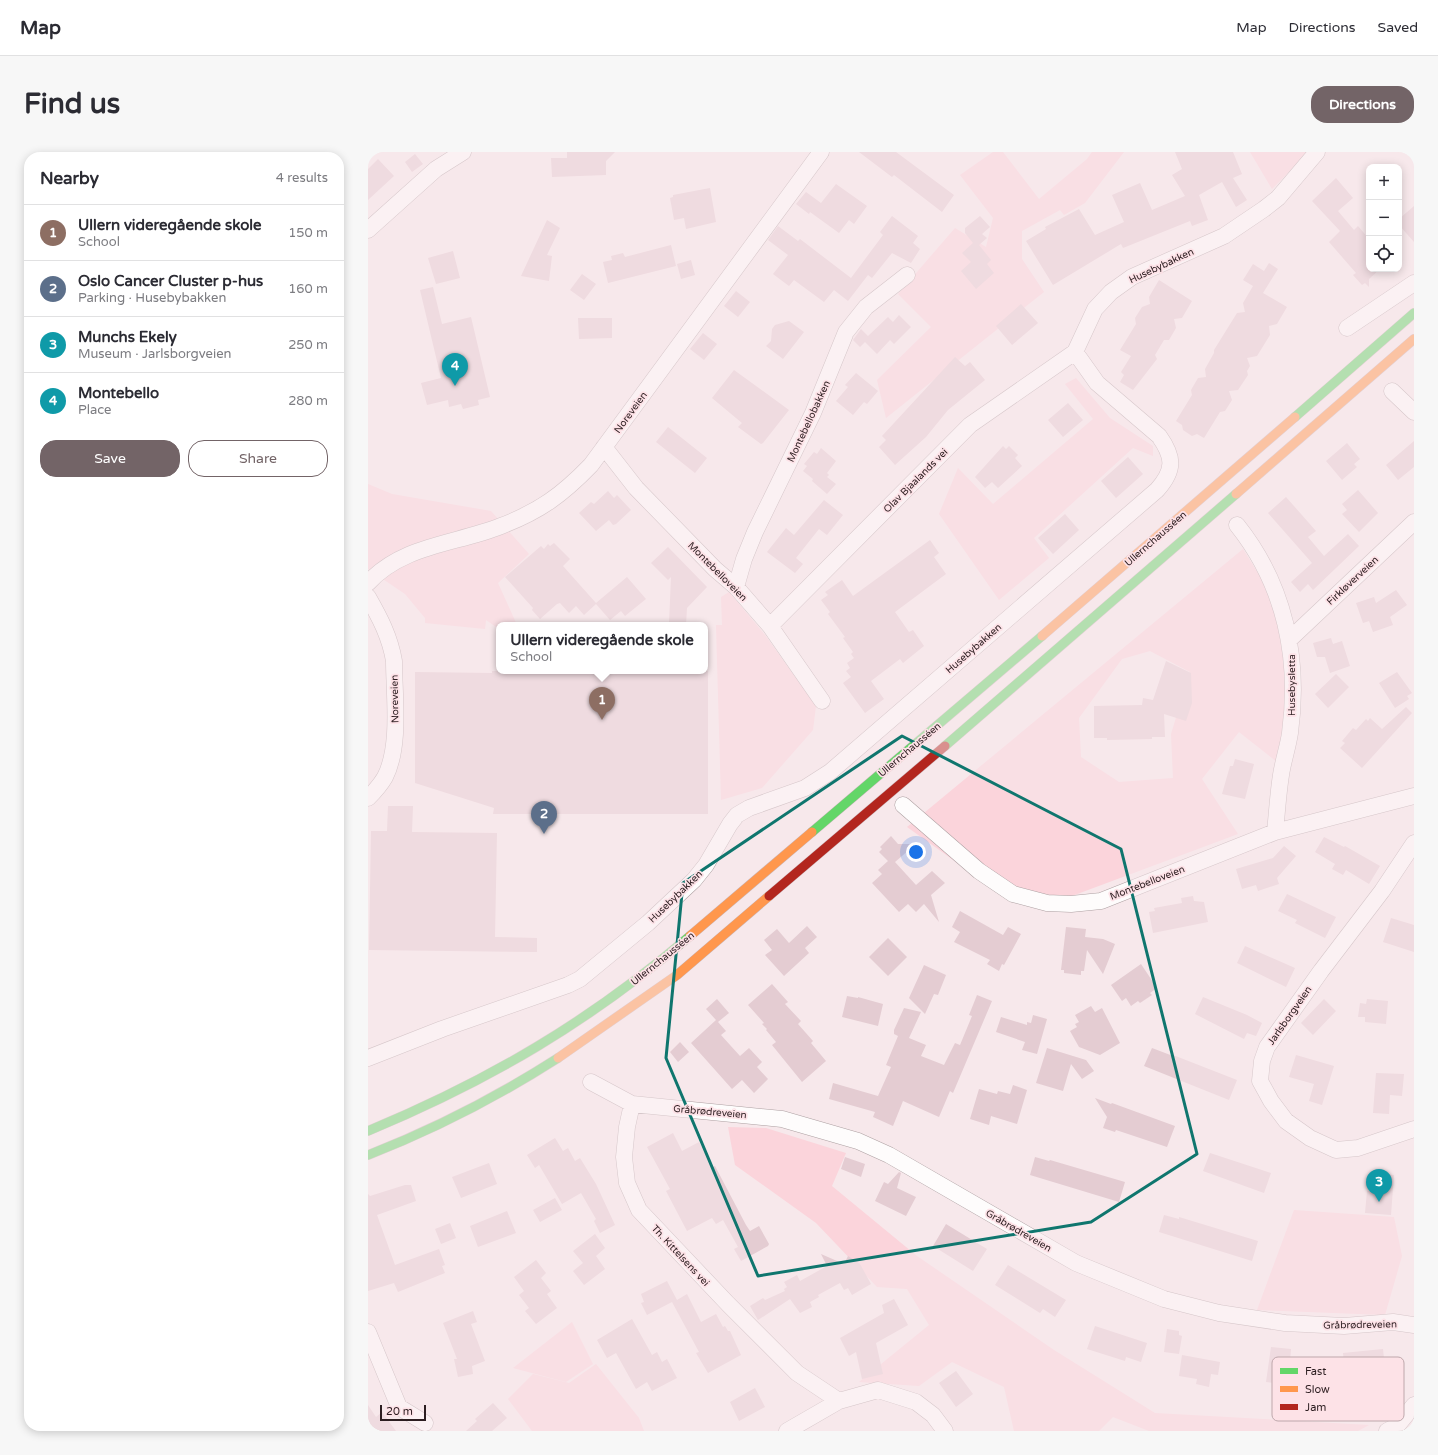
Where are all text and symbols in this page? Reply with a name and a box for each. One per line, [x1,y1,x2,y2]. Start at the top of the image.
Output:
text: Map [20,17,61,39]
text: Map [1236,19,1267,36]
text: Directions [1289,19,1356,36]
text: Saved [1378,19,1418,36]
button: Directions [1311,86,1414,123]
text: Find us [24,87,120,121]
map controls [1366,164,1402,272]
button: + [1366,164,1402,200]
text: Nearby [40,168,99,189]
text: 4 results [276,170,328,186]
button: − [1366,200,1402,236]
text: Ullern videregående skole [78,216,262,234]
text: 1 [49,225,57,241]
text: 150 m [288,225,328,241]
text: School [78,234,120,250]
button: locate [1366,236,1402,272]
street label: Husebybakken [1127,246,1196,286]
text: Oslo Cancer Cluster p-hus [78,272,263,290]
text: 2 [49,281,57,297]
text: 160 m [288,281,328,297]
text: Parking · Husebybakken [78,290,226,306]
text: Munchs Ekely [78,328,177,346]
text: 3 [49,337,57,353]
text: 250 m [288,337,328,353]
text: Museum · Jarlsborgveien [78,346,231,362]
pin: 4 [442,353,468,386]
street label: Montebellobakken [785,379,833,464]
text: Montebello [78,384,159,402]
street label: Noreveien [612,389,650,436]
text: 4 [49,393,57,409]
text: 280 m [288,393,328,409]
text: Place [78,402,111,418]
button: Save [40,440,180,477]
button: Share [188,440,328,477]
street label: Olav Bjaalands vei [881,446,950,515]
street label: Ullernchausséen [1122,509,1189,569]
street label: Montebelloveien [685,540,749,604]
street label: Firkløverveien [1324,554,1381,608]
street label: Husebybakken [943,621,1004,676]
popup [496,622,708,674]
text: Ullern videregående skole [510,631,694,649]
text: School [510,649,552,665]
street label: Husebysletta [1286,654,1298,716]
street label: Noreveien [389,675,401,723]
pin: 1 [589,687,615,720]
street label: Ullernchausséen [876,720,943,779]
pin: 2 [531,801,557,834]
your location [906,842,926,862]
street label: Montebelloveien [1108,863,1186,903]
street label: Husebybakken [646,868,705,925]
street label: Ullernchausséen [628,930,697,988]
street label: Jarlsborgveien [1265,984,1315,1047]
street label: Gråbrødreveien [673,1103,747,1121]
pin: 3 [1366,1169,1392,1202]
street label: Gråbrødreveien [984,1207,1053,1255]
street label: Th. Kittelsens vei [649,1222,712,1289]
street label: Gråbrødreveien [1323,1318,1397,1332]
legend [1272,1357,1404,1421]
text: Fast [1305,1365,1326,1378]
text: Slow [1305,1383,1330,1396]
text: Jam [1305,1401,1326,1414]
scale bar [380,1403,426,1422]
text: 20 m [386,1405,413,1418]

